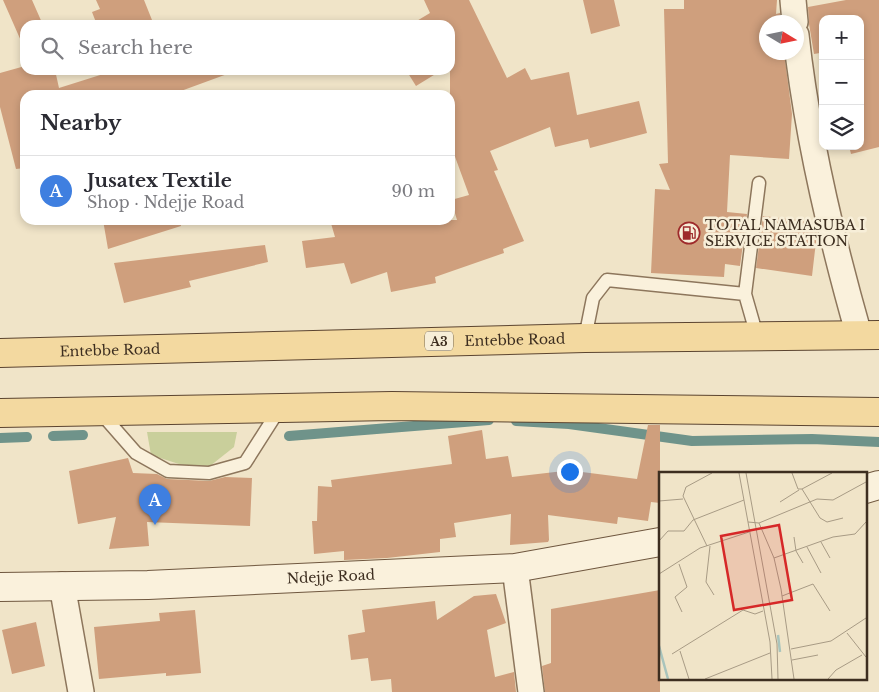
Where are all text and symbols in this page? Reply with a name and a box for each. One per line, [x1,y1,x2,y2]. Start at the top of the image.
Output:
north arrow [759,15,804,60]
map controls [819,15,864,150]
button: + [819,15,864,60]
search box [20,20,455,75]
icon: search [38,34,66,62]
text: Search here [78,36,193,59]
button: − [819,60,864,105]
button: layers [819,105,864,150]
text: Nearby [40,110,121,136]
text: Jusatex Textile [87,169,232,192]
text: A [50,181,62,201]
text: 90 m [392,181,435,201]
text: Shop · Ndejje Road [87,192,244,212]
place label: TOTAL NAMASUBA I SERVICE STATION [705,216,865,250]
fuel station icon: TOTAL NAMASUBA I SERVICE STATION [677,221,701,245]
street label: Entebbe Road [464,329,566,350]
road number: A3 [425,332,453,351]
street label: Entebbe Road [59,340,161,360]
your location [557,459,583,485]
inset map [659,472,866,680]
pin: A [139,484,171,525]
street label: Ndejje Road [286,565,376,588]

